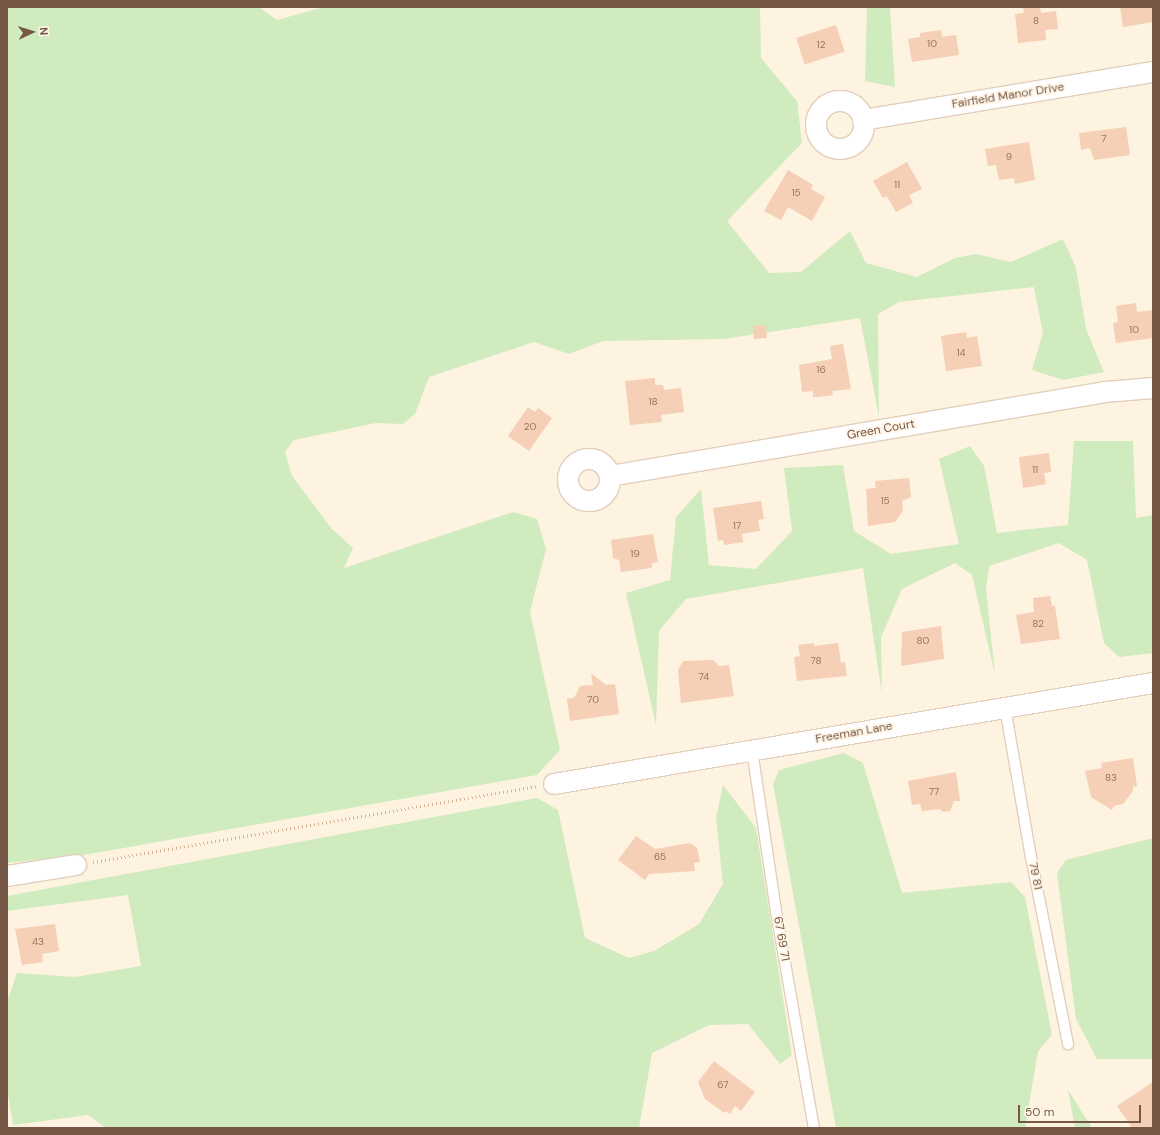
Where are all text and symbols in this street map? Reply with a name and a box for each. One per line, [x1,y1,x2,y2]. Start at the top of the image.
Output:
north arrow [12,12,52,52]
house number: 8 [1033,15,1039,27]
text: N [37,27,51,36]
house number: 10 [927,38,937,50]
house number: 12 [817,39,825,51]
street label: Fairfield Manor Drive [951,80,1065,112]
house number: 7 [1101,133,1107,145]
house number: 9 [1006,151,1012,163]
house number: 11 [894,179,900,191]
house number: 15 [791,187,801,199]
house number: 10 [1129,324,1139,336]
house number: 14 [956,347,966,359]
house number: 16 [816,364,826,376]
house number: 18 [648,396,658,408]
street label: Green Court [846,417,916,443]
house number: 20 [524,421,536,433]
house number: 11 [1032,464,1038,476]
house number: 15 [880,495,890,507]
house number: 17 [733,520,741,532]
house number: 19 [630,548,640,560]
house number: 82 [1032,618,1044,630]
house number: 80 [917,635,929,647]
house number: 78 [810,655,822,667]
house number: 74 [699,671,709,683]
house number: 70 [587,694,599,706]
street label: Freeman Lane [814,719,894,747]
house number: 83 [1105,772,1117,784]
house number: 77 [929,786,939,798]
house number: 65 [654,851,666,863]
street label: 79 81 [1025,861,1045,891]
street label: 67 69 71 [770,916,792,962]
house number: 43 [32,936,44,948]
house number: 67 [717,1079,729,1091]
scale bar [1020,1097,1143,1123]
text: 50 m [1025,1104,1054,1120]

